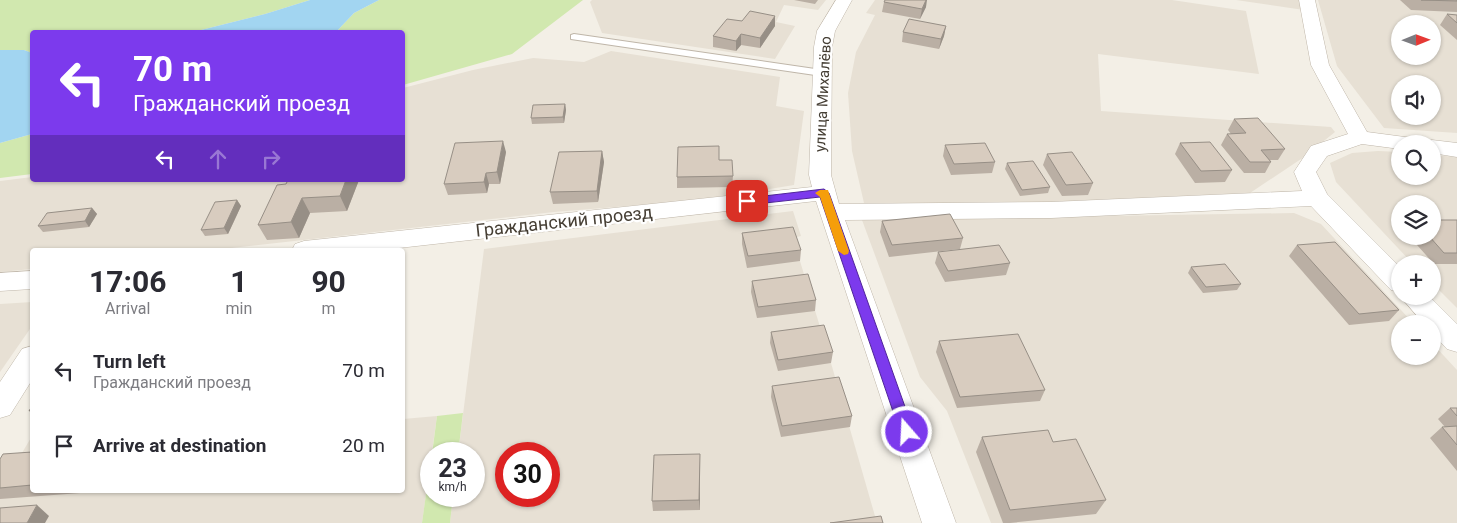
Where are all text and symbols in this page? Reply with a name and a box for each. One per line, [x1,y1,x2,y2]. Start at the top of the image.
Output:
north arrow [1391,15,1441,65]
map controls [1391,15,1441,365]
street label: улица Михалёво [811,36,835,152]
text: 70 m [133,49,212,90]
icon: left [50,50,115,115]
button: sound [1391,75,1441,125]
text: Гражданский проезд [133,91,350,116]
button: search [1391,135,1441,185]
icon: left [151,145,179,173]
icon: ahead [204,145,232,173]
icon: right [257,145,285,173]
pin [726,180,768,222]
icon: arrive [733,187,761,215]
button: layers [1391,195,1441,245]
street label: Гражданский проезд [475,201,654,241]
button: + [1391,255,1441,305]
text: 17:06 [89,264,166,299]
text: 1 [230,264,248,299]
text: 90 [311,264,346,299]
text: Arrival [105,299,150,318]
text: min [226,299,252,318]
text: m [322,299,336,318]
button: − [1391,315,1441,365]
text: Turn left [93,350,166,373]
icon: left [50,357,78,385]
text: 70 m [342,359,385,382]
text: Гражданский проезд [93,373,251,392]
position arrow [880,405,932,457]
icon: arrive [50,432,78,460]
text: Arrive at destination [93,434,266,457]
text: 20 m [342,434,385,457]
speed limit sign: 30 [495,442,560,507]
text: 23 [438,454,467,483]
text: km/h [438,480,467,494]

